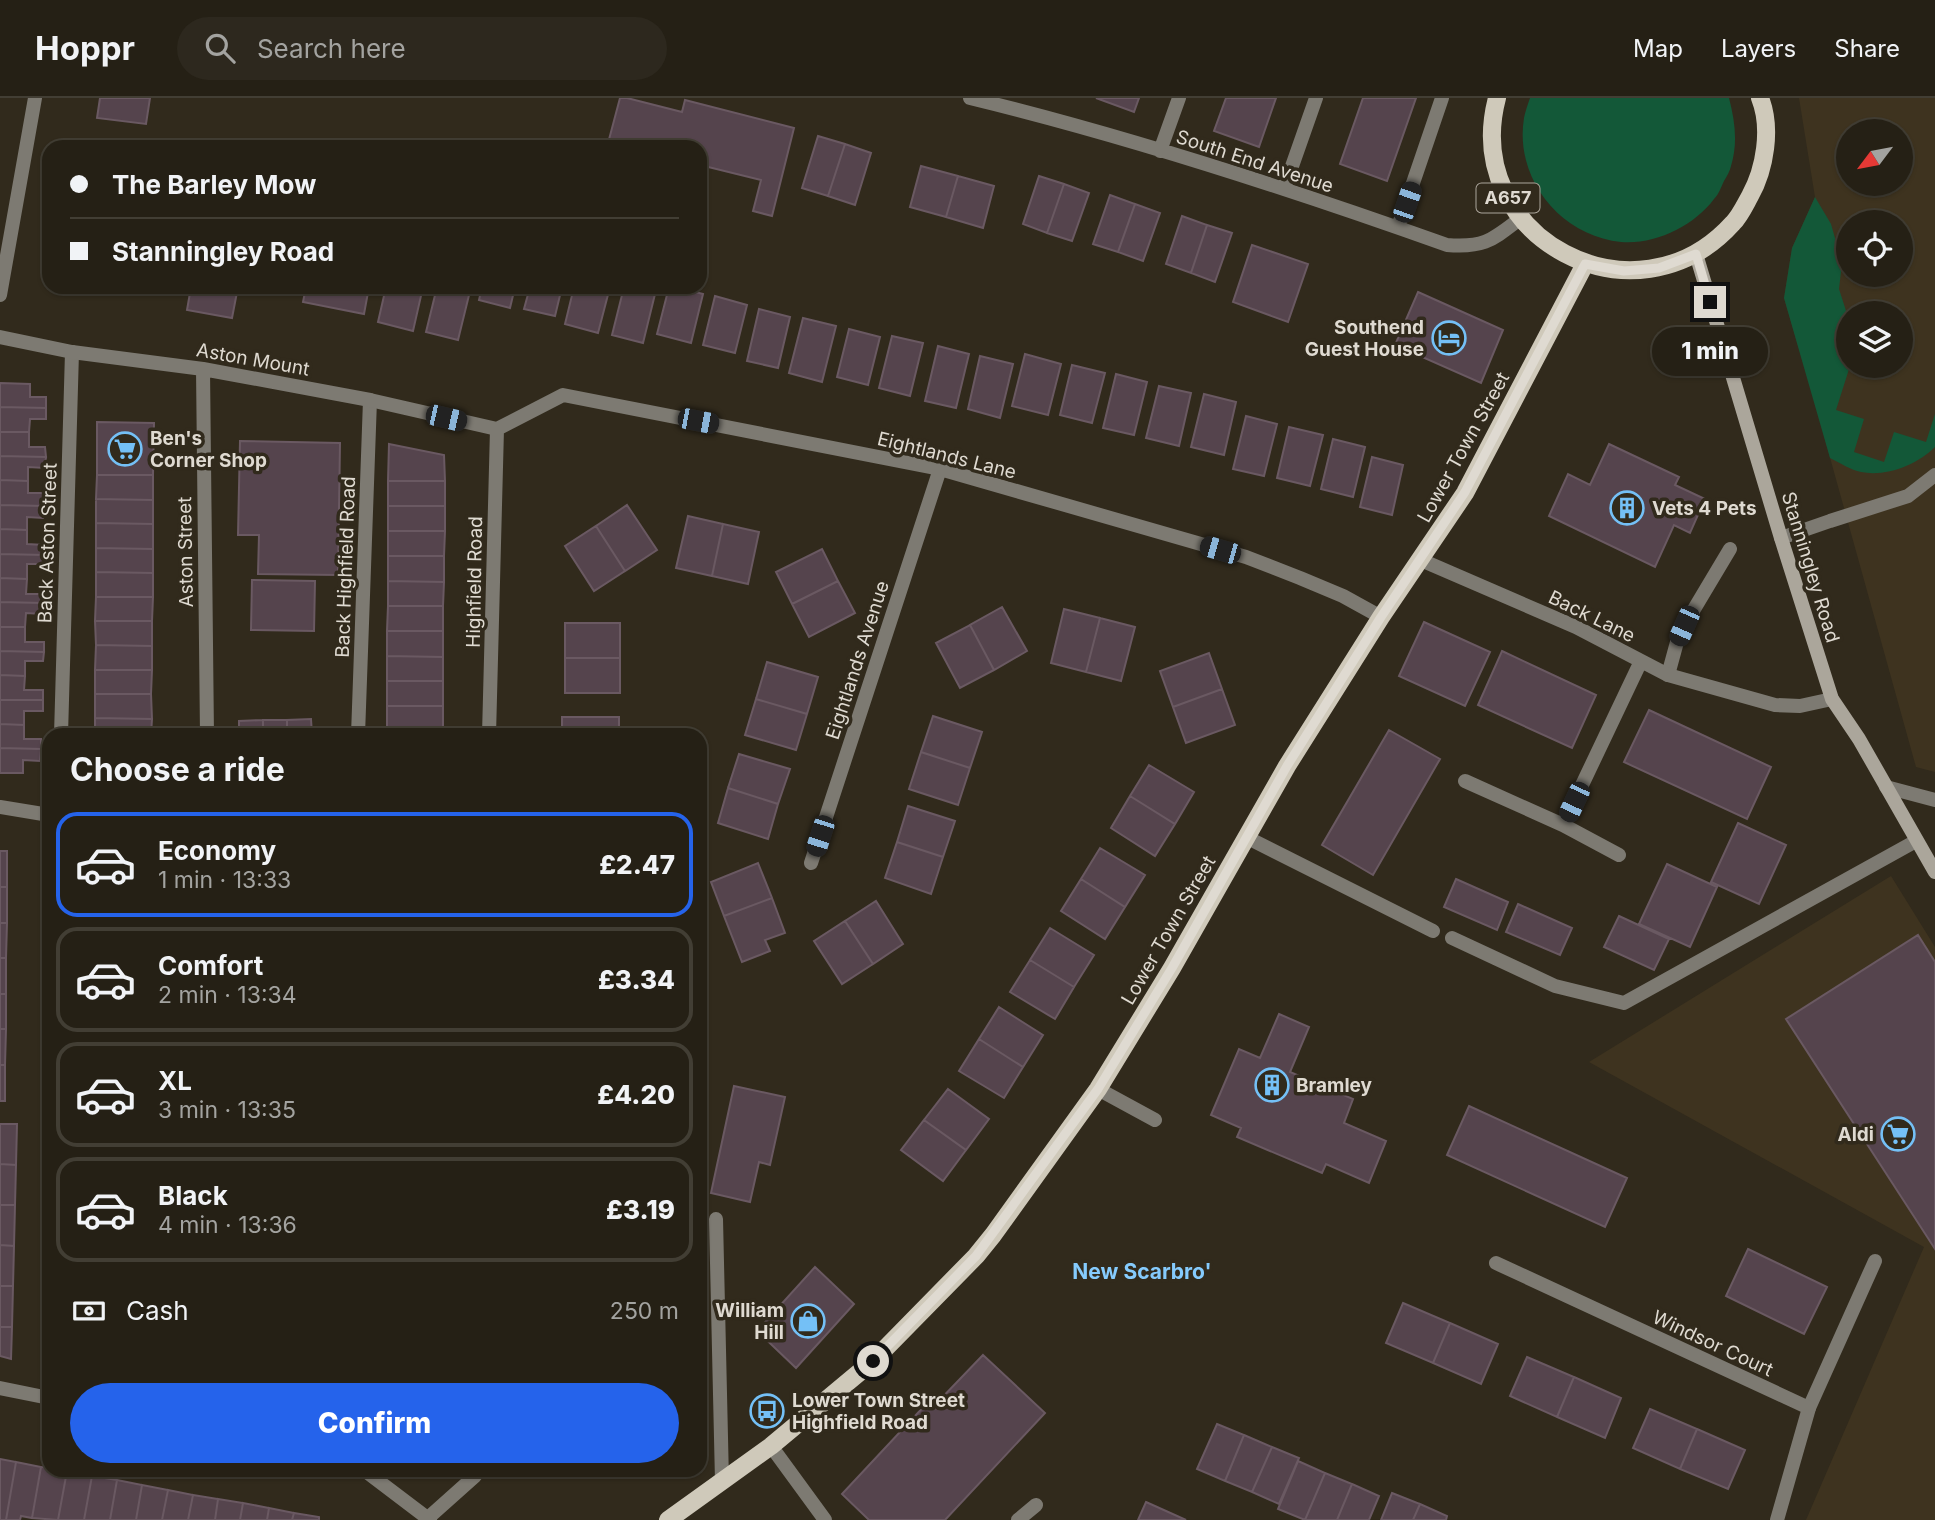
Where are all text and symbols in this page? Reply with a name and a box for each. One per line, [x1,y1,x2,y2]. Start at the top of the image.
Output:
search box [177,17,667,80]
text: Hoppr [35,28,135,68]
icon: search [201,29,239,67]
text: Search here [257,33,406,64]
text: Map [1633,34,1683,63]
text: Layers [1721,34,1796,63]
text: Share [1834,34,1900,63]
north arrow [1836,119,1913,196]
map controls [1836,119,1913,378]
street label: South End Avenue [1173,125,1336,198]
text: The Barley Mow [112,169,316,200]
car [1391,179,1424,225]
road number: A657 [1476,184,1540,212]
button: locate [1836,210,1913,287]
text: Stanningley Road [112,236,334,267]
route end [1694,286,1726,318]
button: layers [1836,301,1913,378]
place label: Southend Guest House [1305,316,1424,361]
hotel icon: Southend Guest House [1430,319,1468,357]
callout: 1 min [1652,326,1768,376]
text: 1 min [1681,337,1739,365]
street label: Aston Mount [195,338,311,381]
street label: Lower Town Street [1413,368,1514,526]
car [424,403,469,433]
car [676,407,721,435]
place label: Ben's Corner Shop [150,427,267,472]
street label: Eightlands Lane [875,427,1019,484]
supermarket icon: Ben's Corner Shop [106,430,144,468]
street label: Back Aston Street [33,462,62,624]
street label: Back Highfield Road [331,476,360,658]
building icon: Vets 4 Pets [1608,489,1646,527]
street label: Stanningley Road [1777,489,1844,645]
street label: Aston Street [173,496,198,608]
place label: Vets 4 Pets [1652,497,1757,520]
street label: Highfield Road [462,516,487,648]
car [1197,534,1244,566]
street label: Eightlands Avenue [821,578,894,742]
street label: Back Lane [1545,586,1639,647]
car [1666,603,1703,649]
text: Choose a ride [70,750,285,789]
car [1556,779,1593,825]
car [804,813,837,859]
icon: car [74,833,137,896]
text: Economy [158,835,276,866]
text: £2.47 [599,849,675,880]
street label: Lower Town Street [1116,852,1220,1009]
text: 1 min · 13:33 [158,866,291,894]
icon: car [74,948,137,1011]
text: Comfort [158,950,263,981]
text: £3.34 [598,964,675,995]
text: 2 min · 13:34 [158,981,297,1009]
icon: car [74,1063,137,1126]
text: XL [158,1065,192,1096]
building icon: Bramley [1253,1066,1291,1104]
place label: Bramley [1296,1074,1373,1097]
text: £4.20 [597,1079,675,1110]
text: 3 min · 13:35 [158,1096,296,1124]
supermarket icon: Aldi [1879,1115,1917,1153]
place label: Aldi [1838,1123,1874,1146]
icon: car [74,1178,137,1241]
text: Black [158,1180,228,1211]
text: £3.19 [606,1194,675,1225]
text: 4 min · 13:36 [158,1211,297,1239]
district label: New Scarbro' [1072,1259,1212,1284]
icon: cash [70,1292,108,1330]
text: Cash [126,1295,189,1326]
text: 250 m [610,1297,679,1325]
place label: William Hill [715,1299,784,1344]
shop icon: William Hill [789,1302,827,1340]
street label: Windsor Court [1649,1306,1777,1381]
route start [857,1345,889,1377]
button: Confirm [70,1383,679,1463]
place label: Lower Town Street Highfield Road [792,1389,965,1434]
bus stop icon: Lower Town Street Highfield Road [748,1392,786,1430]

